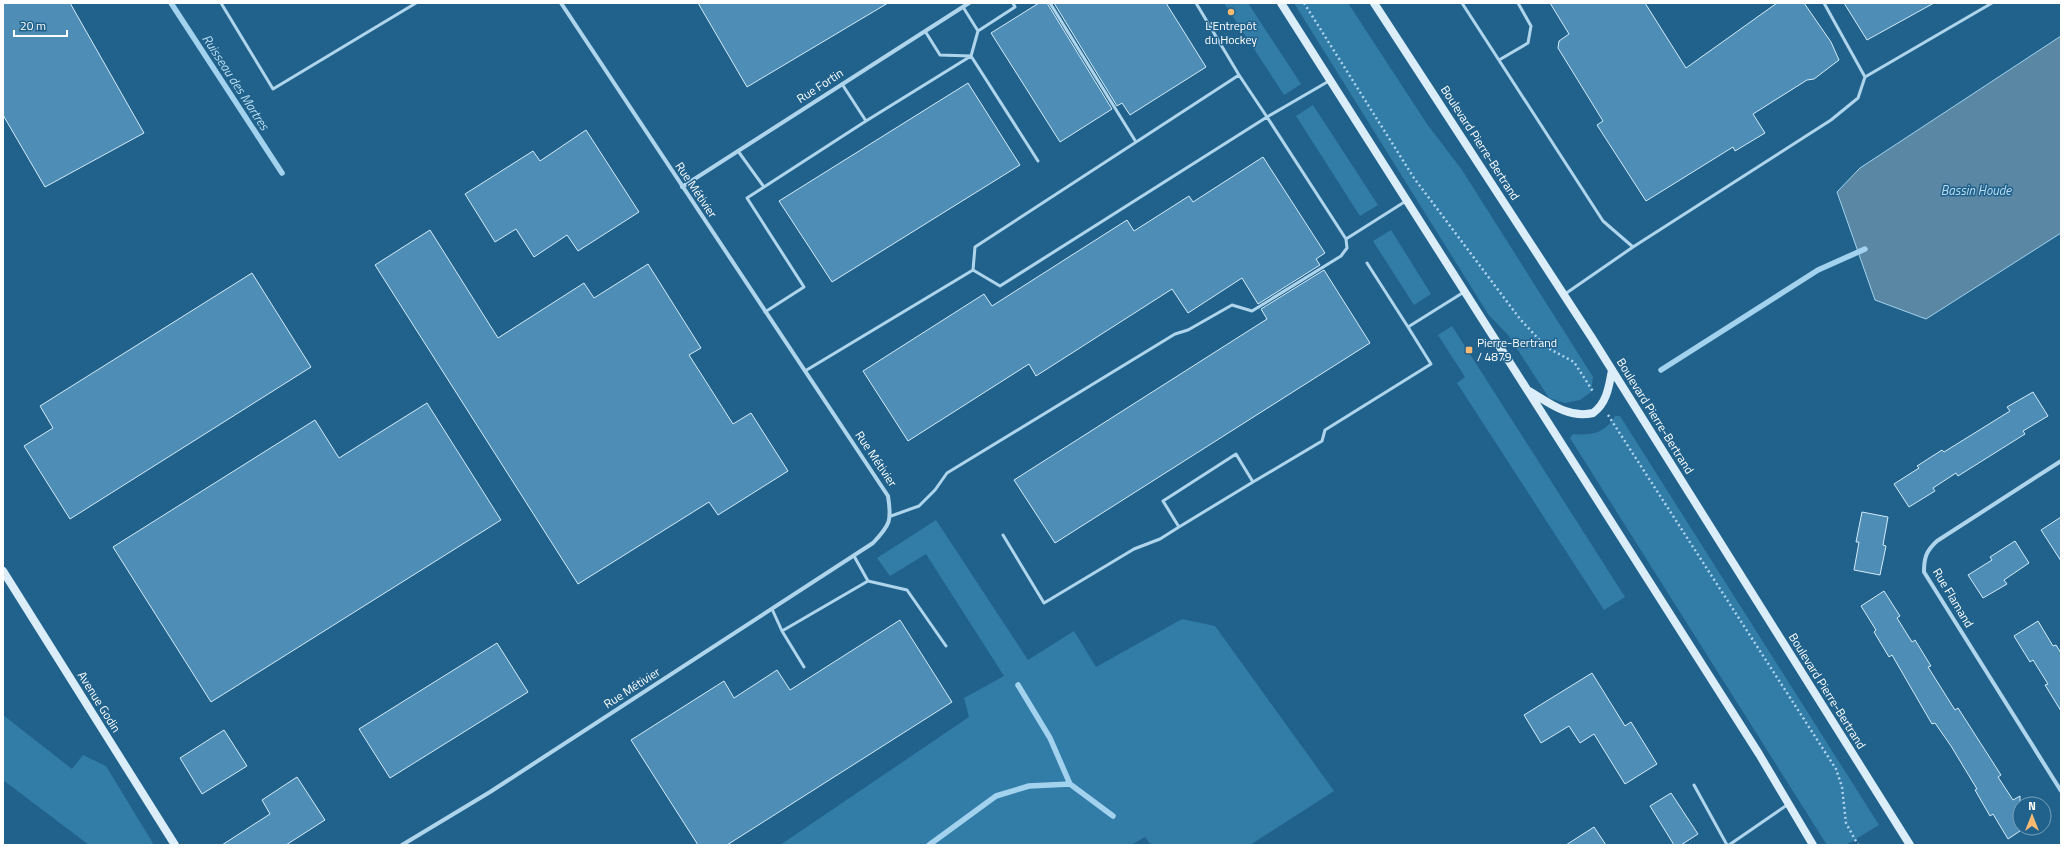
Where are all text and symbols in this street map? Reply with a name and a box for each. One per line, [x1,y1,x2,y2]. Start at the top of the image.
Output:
marker: L'Entrepôt du Hockey [1226,7,1236,17]
scale bar [14,12,67,38]
text: 20 m [20,16,46,35]
place label: L'Entrepôt du Hockey [1205,16,1257,49]
water label: Ruisseau des Martres [197,30,275,135]
street label: Rue Fortin [793,63,847,108]
street label: Boulevard Pierre-Bertrand [1436,82,1525,204]
street label: Rue Métivier [671,158,722,222]
water label: Bassin Houde [1941,180,2012,200]
place label: Pierre-Bertrand / 4879 [1477,333,1557,366]
marker: Pierre-Bertrand / 4879 [1464,345,1474,355]
street label: Boulevard Pierre-Bertrand [1612,354,1699,477]
street label: Rue Métivier [851,427,902,491]
street label: Rue Flamand [1928,564,1979,631]
street label: Boulevard Pierre-Bertrand [1784,629,1871,752]
street label: Rue Métivier [600,662,664,713]
street label: Avenue Godin [73,667,126,736]
north arrow [2012,796,2052,836]
text: N [2028,798,2036,814]

